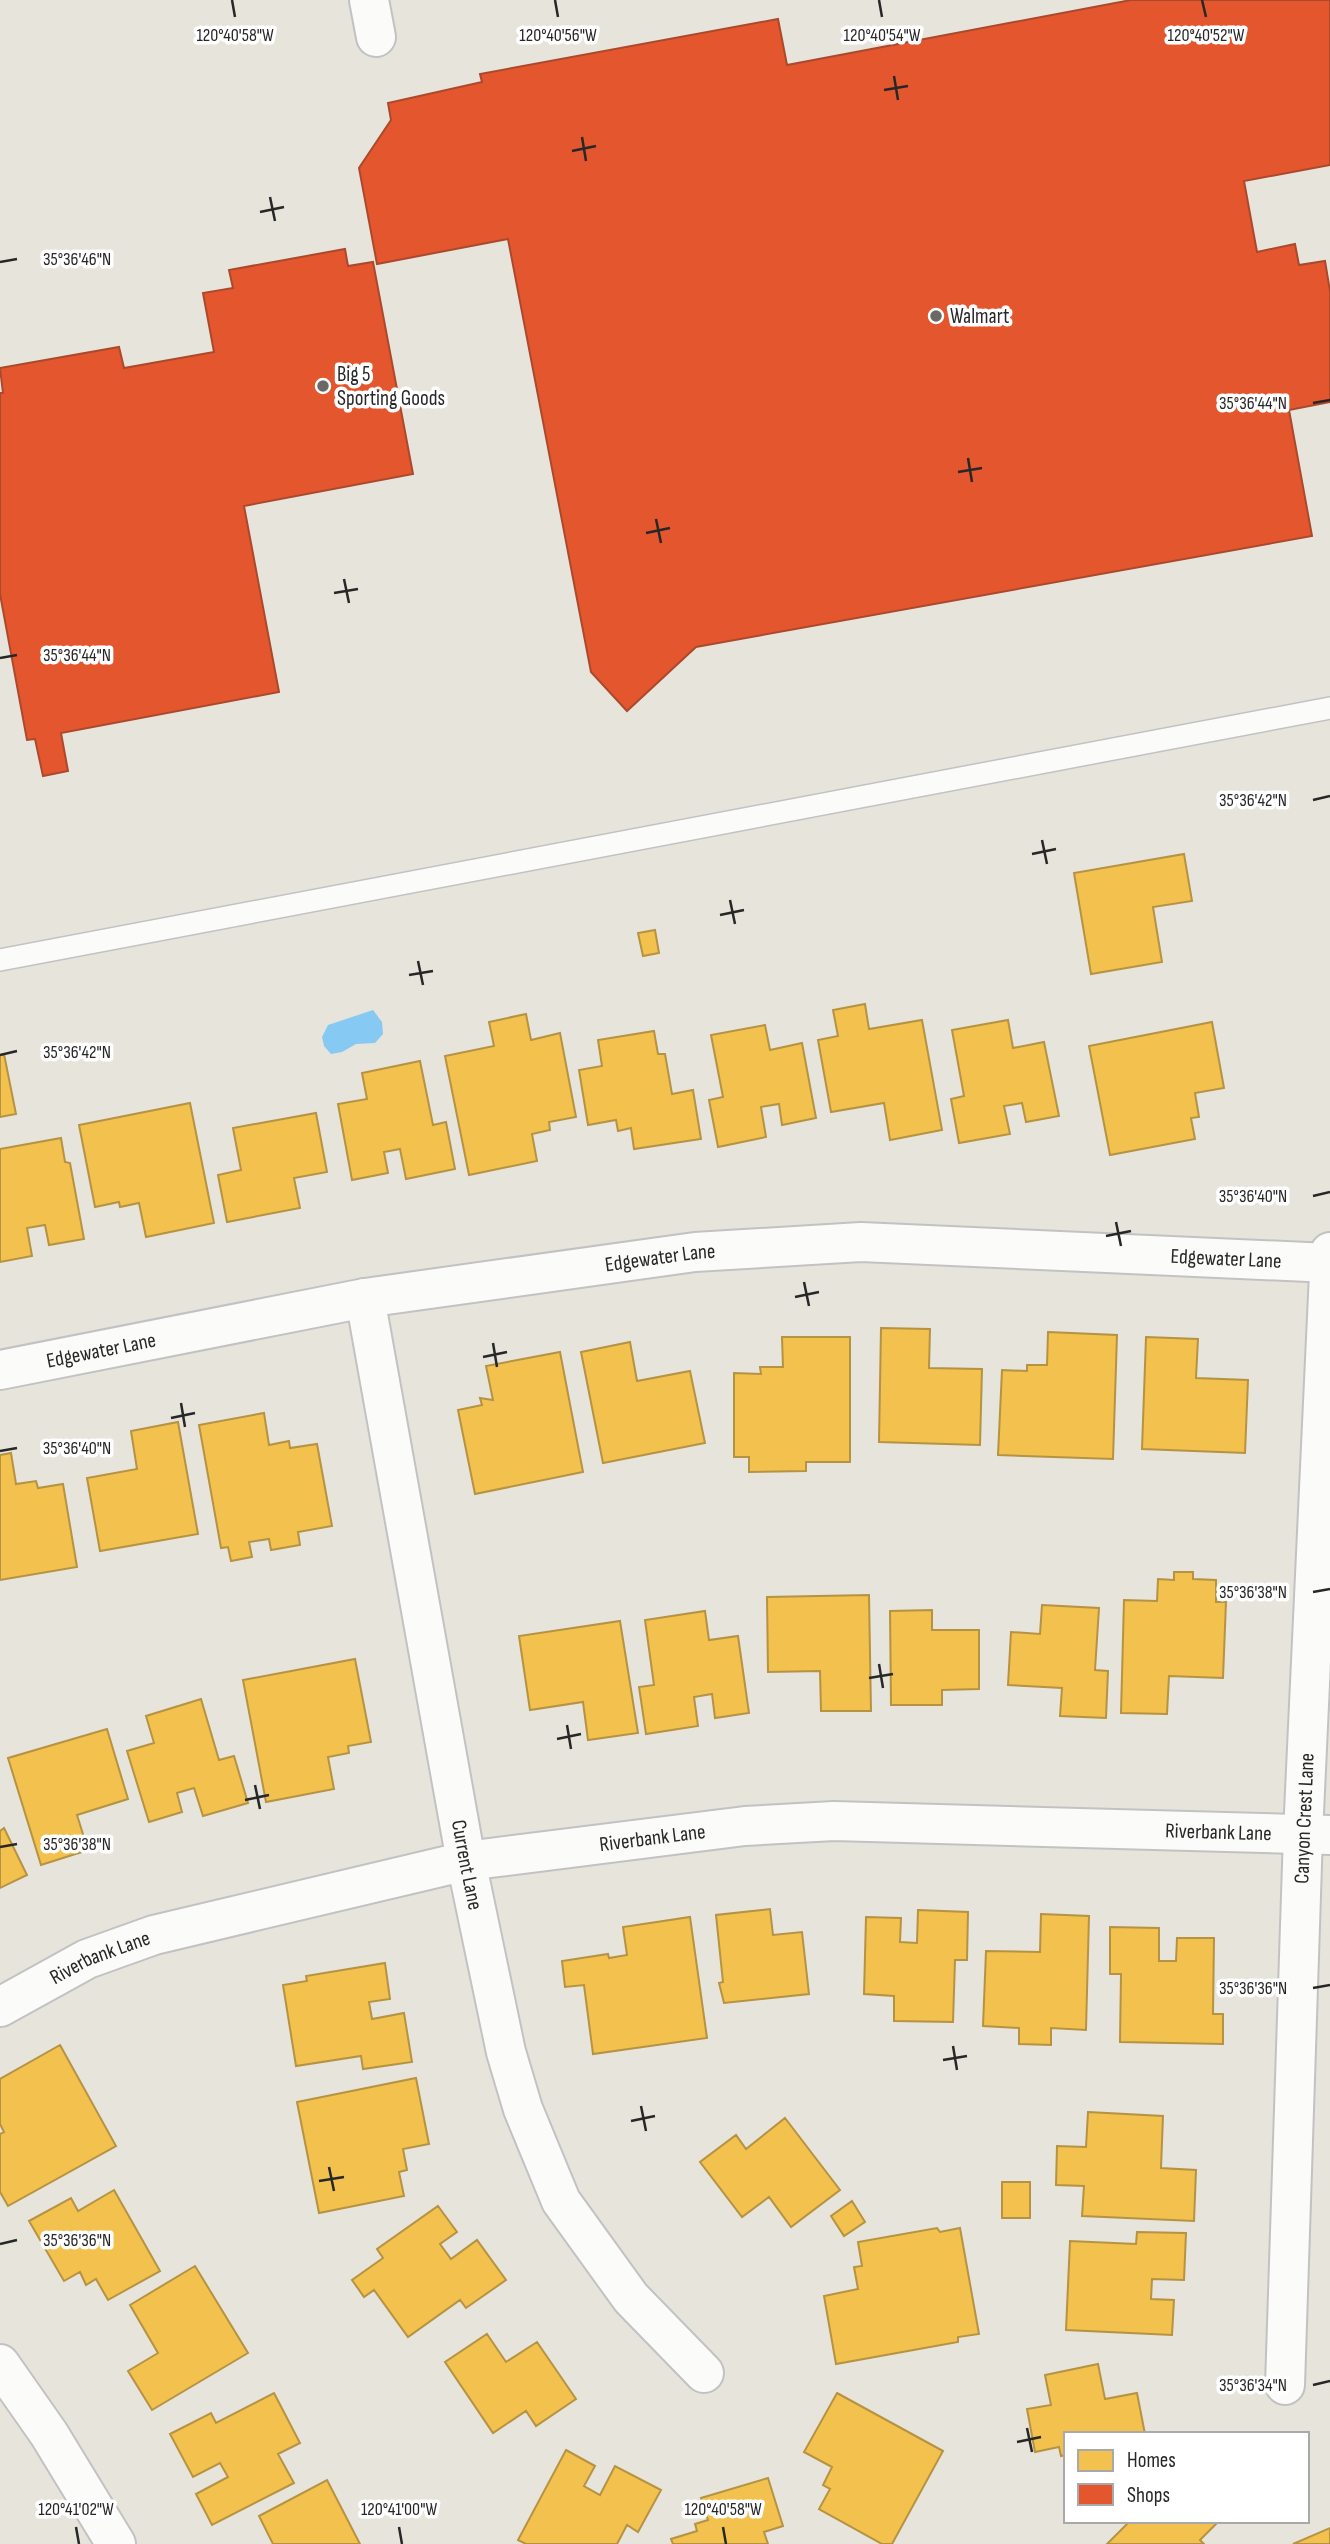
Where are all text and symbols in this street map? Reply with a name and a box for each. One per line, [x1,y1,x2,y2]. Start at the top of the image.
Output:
text: 120°40'58"W [196,25,274,46]
text: 120°40'56"W [519,25,597,46]
text: 120°40'54"W [843,25,921,46]
text: 120°40'52"W [1168,25,1245,46]
text: 35°36'46"N [43,249,111,270]
place label: Walmart [950,304,1009,329]
marker: Walmart [928,308,944,324]
place label: Big 5 Sporting Goods [337,362,445,411]
marker: Big 5 Sporting Goods [315,378,331,394]
text: 35°36'44"N [1219,393,1287,414]
text: 35°36'44"N [43,645,111,666]
text: 35°36'42"N [1219,790,1287,811]
text: 35°36'42"N [43,1042,111,1063]
text: 35°36'40"N [1219,1186,1287,1207]
street label: Edgewater Lane [603,1239,716,1277]
street label: Edgewater Lane [1170,1244,1282,1274]
street label: Edgewater Lane [44,1328,158,1374]
text: 35°36'40"N [43,1438,111,1459]
text: 35°36'38"N [1219,1582,1287,1603]
street label: Canyon Crest Lane [1289,1752,1320,1884]
street label: Current Lane [446,1818,488,1912]
street label: Riverbank Lane [1165,1818,1272,1846]
street label: Riverbank Lane [598,1819,707,1857]
text: 35°36'38"N [43,1834,111,1855]
street label: Riverbank Lane [46,1925,153,1990]
text: 35°36'36"N [1219,1978,1287,1999]
text: 35°36'36"N [43,2230,111,2251]
text: 35°36'34"N [1219,2375,1287,2396]
legend [1064,2432,1309,2523]
text: Homes [1127,2448,1176,2473]
text: Shops [1127,2483,1170,2508]
text: 120°41'02"W [38,2499,114,2520]
text: 120°41'00"W [361,2499,437,2520]
text: 120°40'58"W [684,2499,762,2520]

